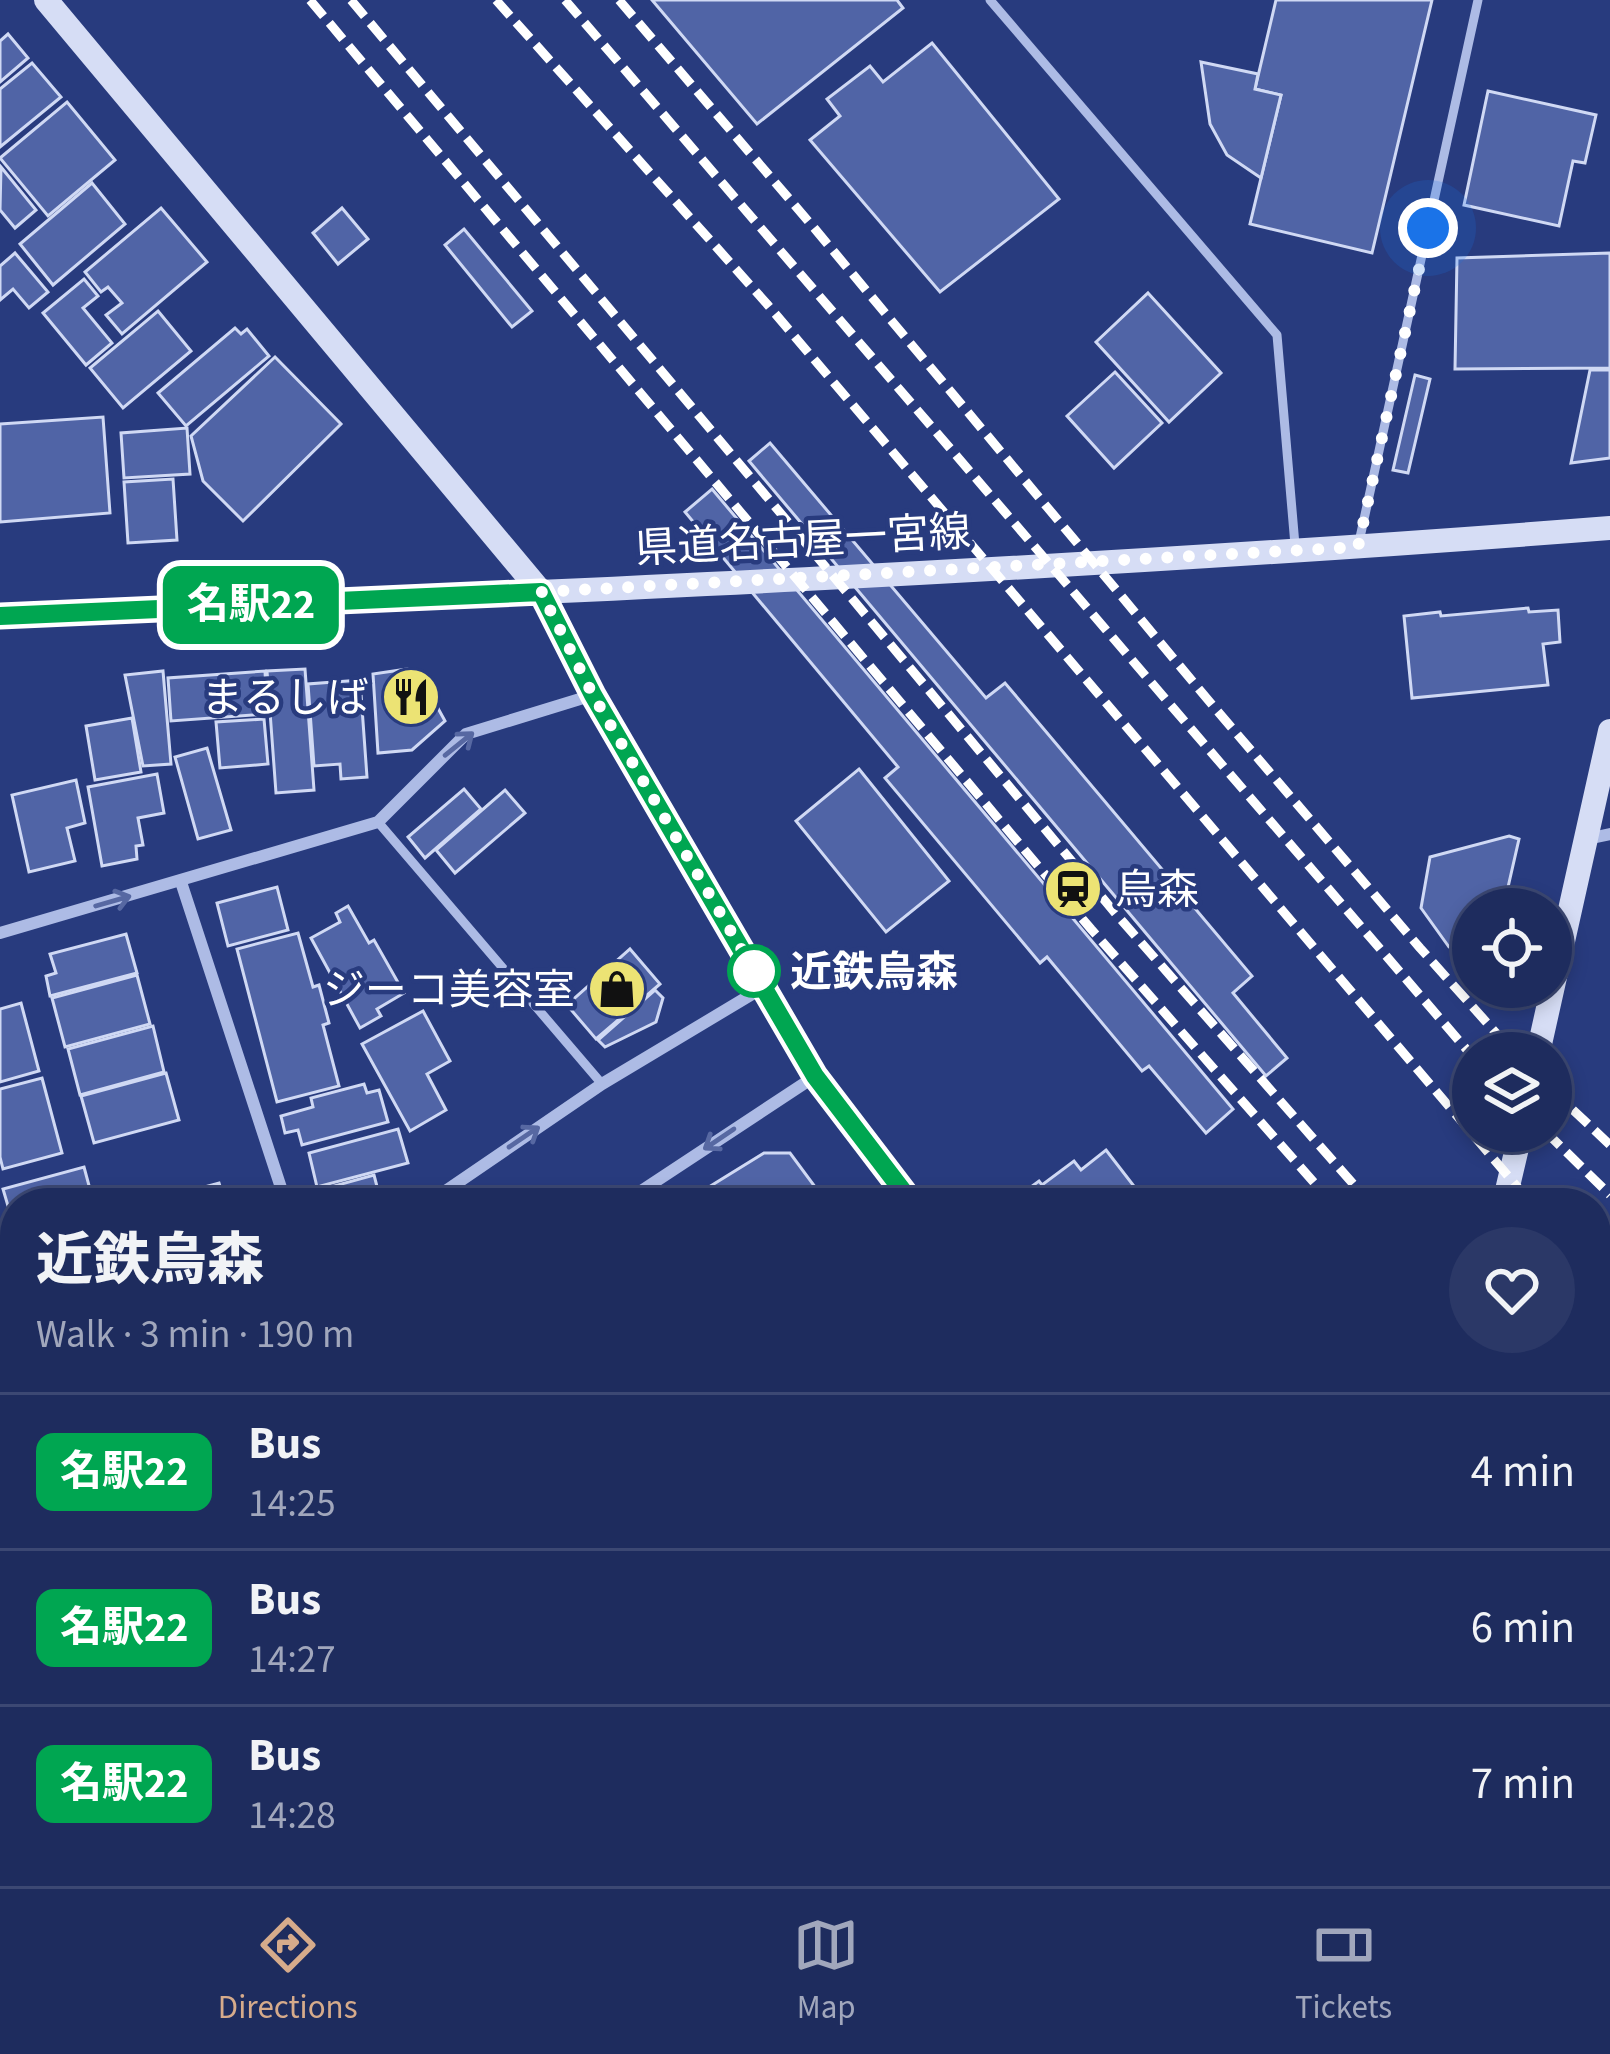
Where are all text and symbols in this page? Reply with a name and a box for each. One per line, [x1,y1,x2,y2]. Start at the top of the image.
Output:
your location [1398,198,1458,258]
street label: 県道名古屋一宮線 [634,502,972,580]
line badge: 名駅22 [167,566,335,644]
text: 名駅22 [187,575,315,635]
restaurant icon: まるしば [380,666,442,728]
place label: まるしば [201,669,369,729]
one-way arrow [443,731,474,758]
station icon: 烏森 [1042,858,1104,920]
place label: 烏森 [1115,861,1199,921]
map controls [1452,888,1572,1152]
button: locate [1452,888,1572,1008]
one-way arrow [93,889,131,911]
place label: 近鉄烏森 [790,943,958,1003]
marker: 近鉄烏森 [729,946,779,996]
shop icon: ジーコ美容室 [586,958,648,1020]
place label: ジーコ美容室 [323,961,575,1021]
button: layers [1452,1032,1572,1152]
one-way arrow [507,1125,541,1150]
one-way arrow [702,1127,736,1152]
text: 近鉄烏森 [36,1221,264,1302]
button: heart [1449,1227,1575,1353]
text: Walk · 3 min · 190 m [36,1307,354,1363]
text: Bus [248,1412,321,1476]
text: 4 min [1471,1440,1575,1504]
text: 名駅22 [60,1442,188,1502]
text: 14:25 [248,1476,336,1532]
text: Bus [248,1568,321,1632]
text: 6 min [1471,1596,1575,1660]
text: 名駅22 [60,1598,188,1658]
text: 14:27 [248,1632,336,1688]
text: Bus [248,1724,321,1788]
text: 7 min [1471,1752,1575,1816]
text: 名駅22 [60,1754,188,1814]
text: 14:28 [248,1788,336,1844]
tab: Directions [218,1912,358,2031]
tab: Map [793,1912,859,2031]
tab: Tickets [1295,1912,1392,2031]

